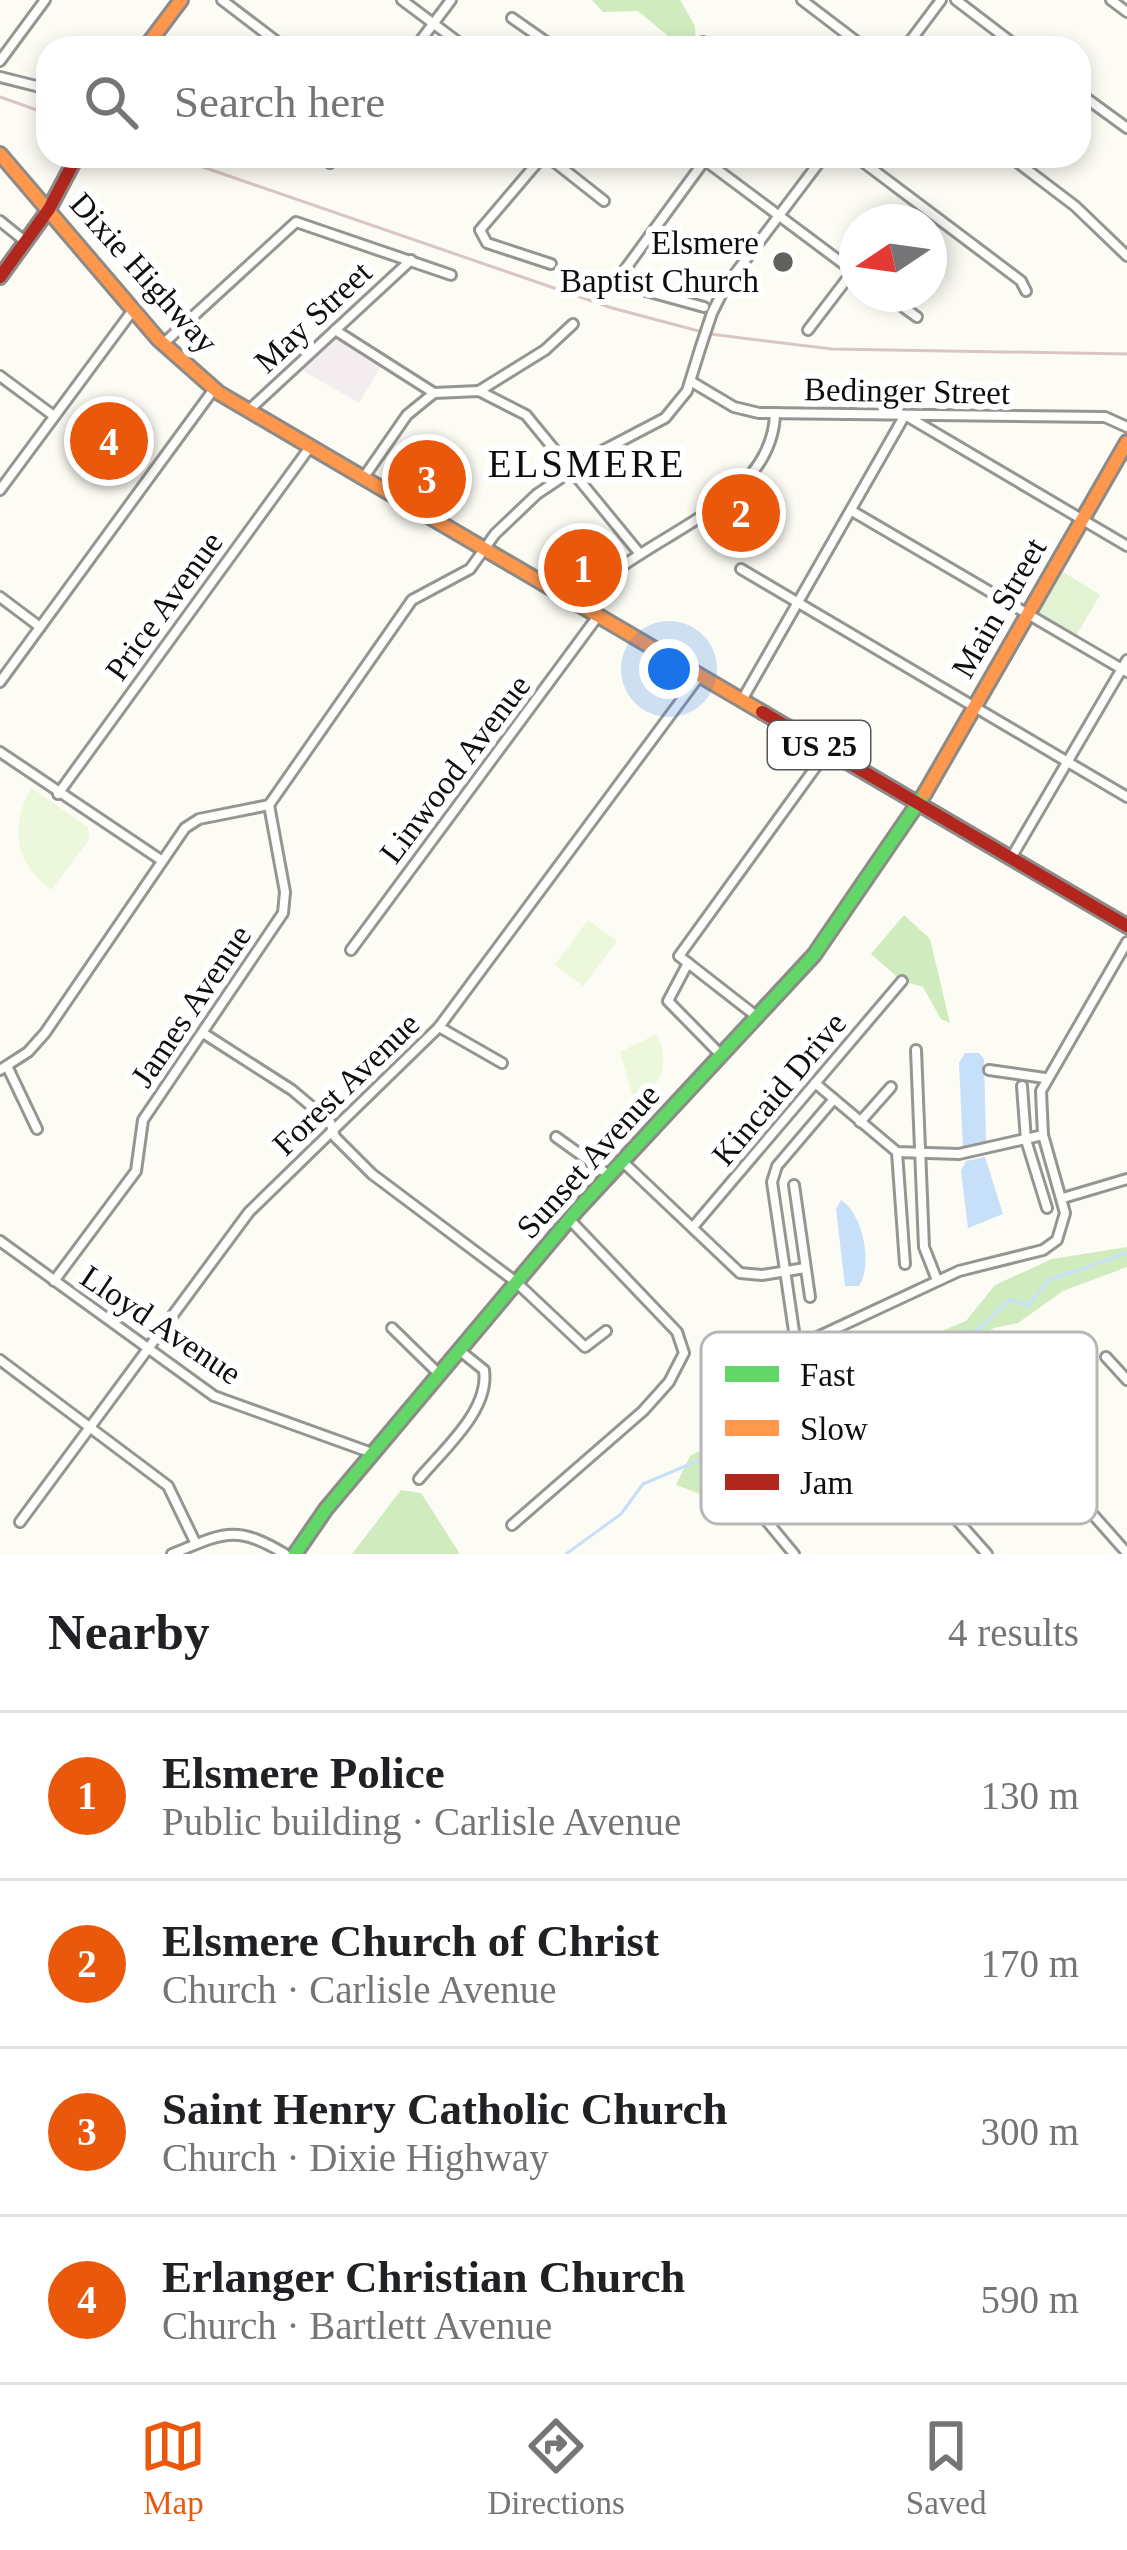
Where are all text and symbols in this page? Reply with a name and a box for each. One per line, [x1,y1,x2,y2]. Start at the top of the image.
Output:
search box [36,36,1091,168]
icon: search [78,69,144,135]
text: Search here [174,77,385,127]
street label: Dixie Highway [63,186,225,361]
north arrow [839,204,947,312]
place label: Elsmere Baptist Church [560,225,759,299]
marker: Elsmere Baptist Church [770,249,796,275]
street label: May Street [247,254,379,380]
street label: Bedinger Street [804,371,1010,411]
pin: 4 [70,396,148,486]
pin: 3 [388,434,466,524]
district label: ELSMERE [488,442,686,485]
pin: 2 [702,468,780,558]
pin: 1 [544,523,622,613]
street label: Price Avenue [98,525,230,687]
street label: Main Street [945,532,1053,684]
your location [639,639,699,699]
street label: Linwood Avenue [373,668,537,870]
road number: US 25 [768,721,870,769]
street label: James Avenue [124,918,258,1094]
street label: Forest Avenue [265,1005,427,1163]
street label: Kincaid Drive [705,1005,853,1173]
street label: Sunset Avenue [510,1077,666,1245]
street label: Lloyd Avenue [74,1258,248,1392]
legend [701,1332,1097,1524]
text: Fast [800,1357,855,1393]
text: Slow [800,1411,868,1447]
text: Jam [800,1465,853,1501]
text: Nearby [48,1604,209,1660]
text: 4 results [948,1611,1079,1654]
text: Elsmere Police [162,1748,445,1798]
text: 1 [77,1774,97,1817]
text: 130 m [980,1774,1079,1817]
text: Public building · Carlisle Avenue [162,1800,681,1843]
text: Elsmere Church of Christ [162,1916,659,1966]
text: 2 [77,1942,97,1985]
text: 170 m [980,1942,1079,1985]
text: Church · Carlisle Avenue [162,1968,557,2011]
text: Saint Henry Catholic Church [162,2084,727,2134]
text: 3 [77,2110,97,2153]
text: 300 m [980,2110,1079,2153]
text: Church · Dixie Highway [162,2136,549,2179]
text: Erlanger Christian Church [162,2252,685,2302]
text: 4 [77,2278,97,2321]
text: 590 m [980,2278,1079,2321]
text: Church · Bartlett Avenue [162,2304,552,2347]
tab: Map [140,2413,206,2522]
tab: Directions [487,2413,625,2522]
tab: Saved [906,2413,987,2522]

